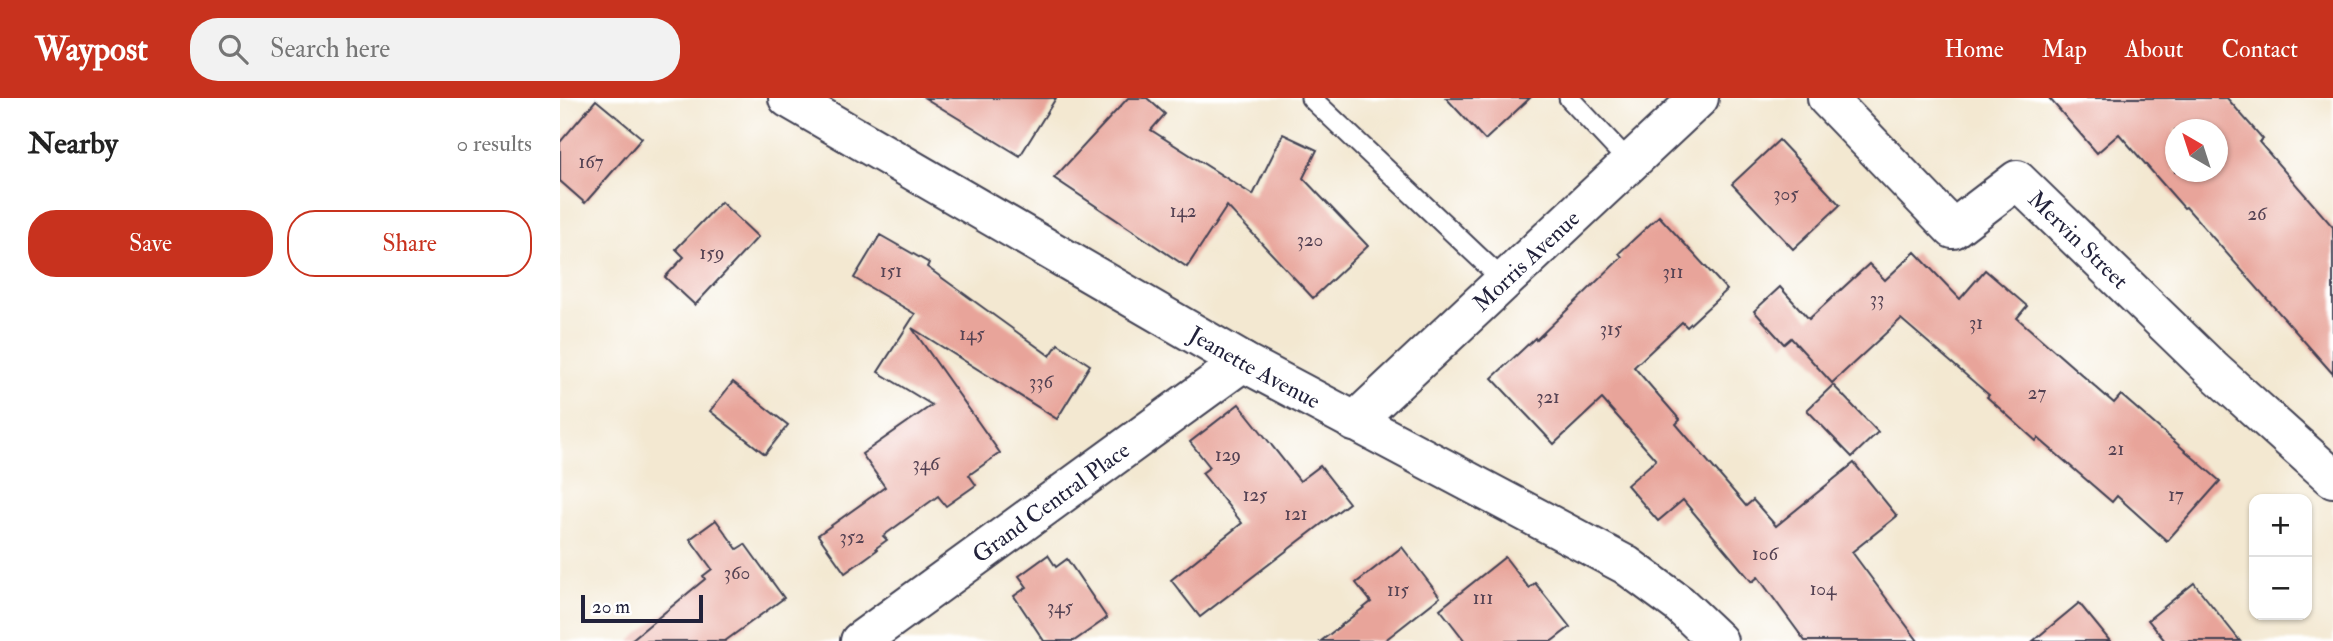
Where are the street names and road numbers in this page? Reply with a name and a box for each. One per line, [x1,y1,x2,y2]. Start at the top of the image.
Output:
street label: Mervin Street [2022,184,2135,295]
street label: Morris Avenue [1467,203,1586,317]
street label: Jeanette Avenue [1183,319,1326,415]
street label: Grand Central Place [966,435,1135,569]

